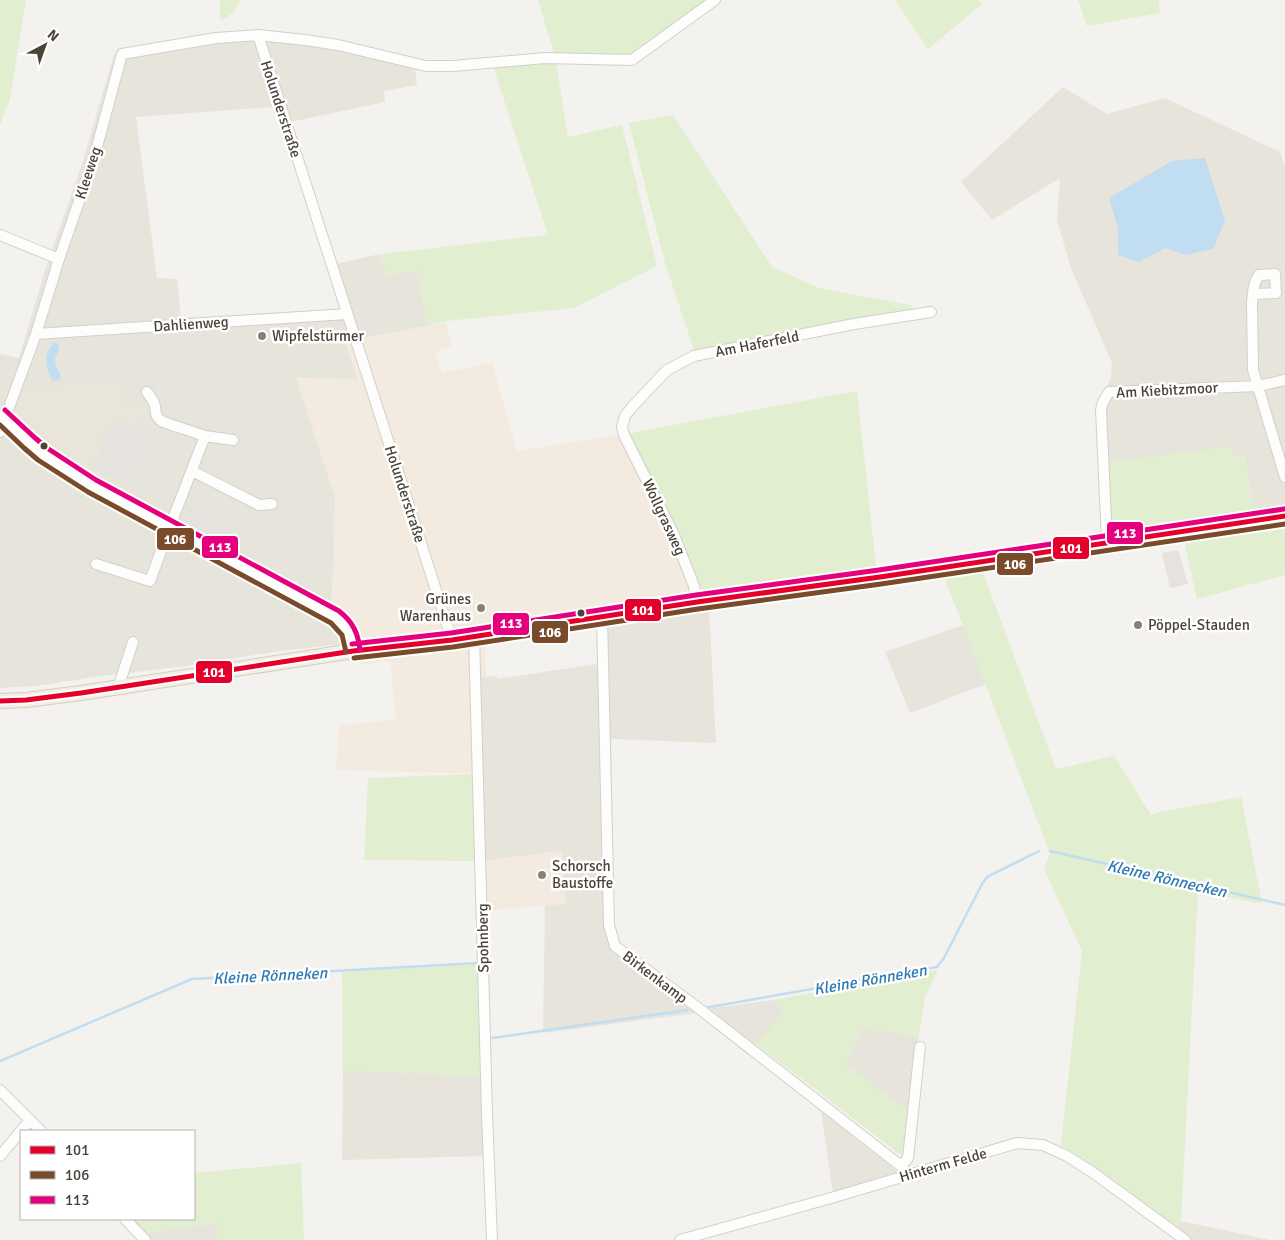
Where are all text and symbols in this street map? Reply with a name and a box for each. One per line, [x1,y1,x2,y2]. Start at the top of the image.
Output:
north arrow [20,20,70,70]
text: N [44,26,62,45]
street label: Holunderstraße [257,58,305,160]
street label: Kleeweg [71,144,105,202]
street label: Dahlienweg [153,312,229,336]
place label: Wipfelstürmer [272,327,365,345]
street label: Am Haferfeld [713,327,801,361]
marker: Wipfelstürmer [256,330,268,342]
street label: Am Kiebitzmoor [1116,378,1219,402]
unlabelled marker [39,441,49,451]
street label: Holunderstraße [381,443,429,545]
street label: Wollgrasweg [638,476,690,558]
line badge: 113 [1106,521,1144,545]
text: 113 [1114,525,1136,542]
line badge: 106 [156,527,195,551]
text: 106 [164,531,187,548]
line badge: 113 [201,535,239,559]
line badge: 101 [1052,536,1090,560]
text: 113 [209,539,231,556]
text: 101 [1060,540,1083,557]
line badge: 106 [996,552,1034,576]
text: 106 [1004,556,1027,573]
place label: Grünes Warenhaus [400,590,471,625]
line badge: 101 [624,598,662,622]
marker: Grünes Warenhaus [475,602,487,614]
text: 101 [632,602,655,619]
unlabelled marker [576,608,586,618]
line badge: 113 [492,612,530,636]
text: 113 [500,615,522,632]
place label: Pöppel-Stauden [1148,616,1250,634]
marker: Pöppel-Stauden [1132,619,1144,631]
line badge: 106 [531,620,569,644]
text: 106 [539,624,562,641]
line badge: 101 [195,660,233,684]
text: 101 [203,664,226,681]
water label: Kleine Rönnecken [1105,856,1230,903]
place label: Schorsch Baustoffe [552,857,613,892]
marker: Schorsch Baustoffe [536,869,548,881]
street label: Spohnberg [473,903,493,973]
street label: Birkenkamp [619,947,691,1007]
water label: Kleine Rönneken [812,960,929,1000]
water label: Kleine Rönneken [212,963,329,989]
legend [20,1130,195,1220]
text: 101 [65,1141,89,1159]
street label: Hinterm Felde [897,1144,989,1186]
text: 106 [65,1166,89,1184]
text: 113 [65,1191,89,1209]

